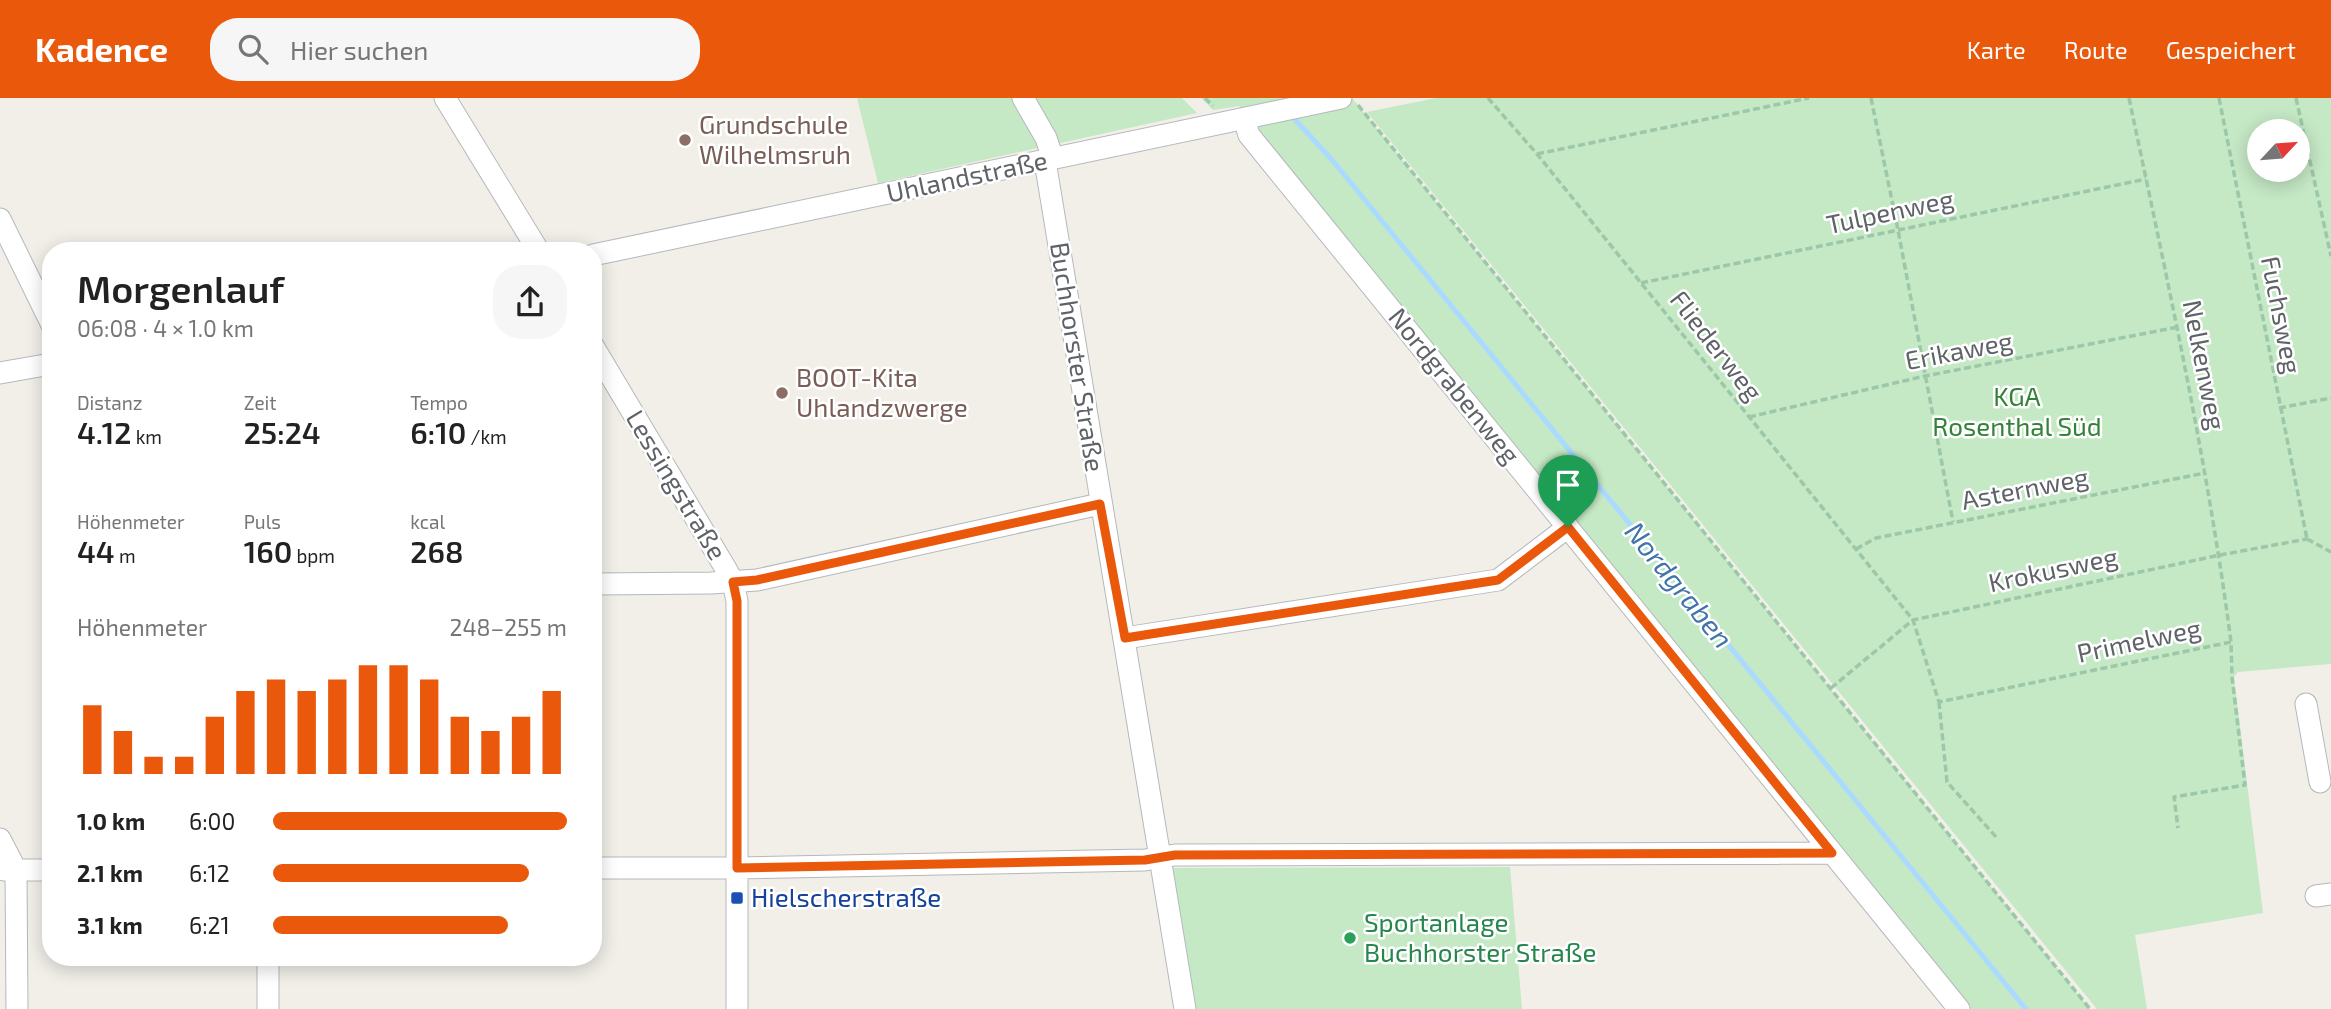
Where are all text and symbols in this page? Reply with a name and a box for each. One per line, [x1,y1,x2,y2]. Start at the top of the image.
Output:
search box [210,18,700,81]
text: Kadence [35,29,168,69]
icon: search [234,30,272,68]
text: Hier suchen [290,34,428,65]
text: Karte [1967,35,2026,64]
text: Route [2064,35,2128,64]
text: Gespeichert [2166,35,2296,64]
place label: Grundschule Wilhelmsruh [699,108,851,169]
north arrow [2247,119,2310,182]
map controls [2247,119,2310,182]
marker: Grundschule Wilhelmsruh [677,132,693,148]
street label: Uhlandstraße [883,143,1050,208]
street label: Tulpenweg [1823,182,1956,239]
street label: Buchhorster Straße [1045,240,1112,474]
street label: Fuchsweg [2256,253,2309,376]
text: Morgenlauf [77,265,284,311]
button: share [493,265,567,339]
street label: Fliederweg [1665,284,1770,406]
street label: Nelkenweg [2178,297,2233,432]
street label: Nordgrabenweg [1383,301,1527,469]
text: 06:08 · 4 × 1.0 km [77,314,254,342]
street label: Erikaweg [1902,324,2015,375]
place label: BOOT-Kita Uhlandzwerge [796,361,968,422]
park label: KGA Rosenthal Süd [1932,380,2102,441]
marker: BOOT-Kita Uhlandzwerge [774,385,790,401]
text: Distanz [77,391,142,414]
text: Zeit [244,391,277,414]
text: Tempo [410,391,468,414]
street label: Lessingstraße [620,404,734,565]
text: 4.12 [77,414,131,450]
text: 25:24 [244,414,321,450]
text: 6:10 [410,414,466,450]
text: km [131,425,162,448]
text: /km [466,425,507,448]
pin [1538,455,1598,527]
street label: Asternweg [1959,460,2091,515]
icon: arrive [1549,466,1587,504]
text: Höhenmeter [77,510,185,533]
text: Puls [244,510,281,533]
text: kcal [410,510,445,533]
water label: Nordgraben [1619,514,1741,654]
text: 44 [77,533,115,569]
text: 160 [244,533,292,569]
text: 268 [410,533,463,569]
street label: Krokusweg [1985,540,2120,597]
text: m [115,544,136,567]
text: bpm [292,544,335,567]
street label: Primelweg [2074,611,2204,668]
text: Höhenmeter [77,613,207,641]
text: 248–255 m [449,613,567,641]
text: 1.0 km [77,807,145,835]
text: 6:00 [189,807,235,835]
text: 2.1 km [77,859,143,887]
text: 6:12 [189,859,230,887]
place label: Hielscherstraße [751,881,941,912]
marker: Hielscherstraße [729,890,745,906]
place label: Sportanlage Buchhorster Straße [1364,906,1596,967]
text: 3.1 km [77,911,143,939]
text: 6:21 [189,911,230,939]
marker: Sportanlage Buchhorster Straße [1342,930,1358,946]

